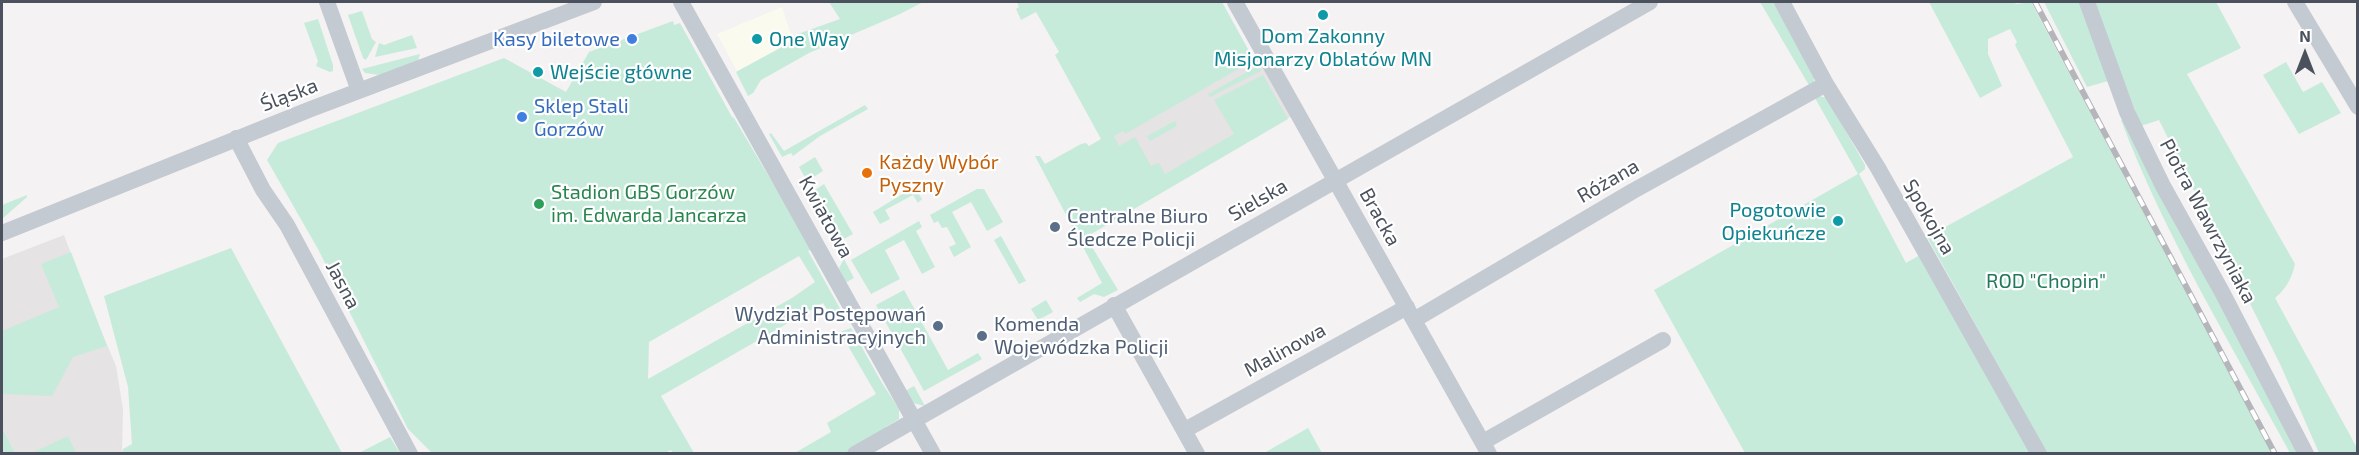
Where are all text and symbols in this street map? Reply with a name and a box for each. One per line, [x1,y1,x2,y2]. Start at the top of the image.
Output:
marker: Dom Zakonny Misjonarzy Oblatów MN [1316,8,1330,22]
place label: Dom Zakonny Misjonarzy Oblatów MN [1214,24,1432,71]
north arrow [2275,24,2335,84]
text: N [2299,26,2311,45]
place label: Kasy biletowe [493,27,620,51]
place label: One Way [769,27,849,51]
marker: Kasy biletowe [625,32,639,46]
marker: One Way [750,32,764,46]
place label: Wejście główne [550,60,692,84]
marker: Wejście główne [531,65,545,79]
street label: Śląska [257,73,321,117]
place label: Sklep Stali Gorzów [534,94,629,141]
marker: Sklep Stali Gorzów [515,110,529,124]
street label: Piotra Wawrzyniaka [2154,135,2262,307]
place label: Każdy Wybór Pyszny [879,150,999,197]
street label: Różana [1573,154,1643,208]
marker: Każdy Wybór Pyszny [860,166,874,180]
street label: Kwiatowa [794,172,858,262]
street label: Sielska [1224,174,1292,226]
street label: Spokojna [1898,175,1960,259]
place label: Stadion GBS Gorzów im. Edwarda Jancarza [551,180,747,227]
street label: Bracka [1354,184,1406,250]
marker: Stadion GBS Gorzów im. Edwarda Jancarza [532,197,546,211]
place label: Pogotowie Opiekuńcze [1721,198,1826,245]
place label: Centralne Biuro Śledcze Policji [1067,204,1208,251]
marker: Pogotowie Opiekuńcze [1831,214,1845,228]
marker: Centralne Biuro Śledcze Policji [1048,220,1062,234]
street label: Jasna [321,257,365,313]
park label: ROD "Chopin" [1986,269,2106,293]
place label: Wydział Postępowań Administracyjnych [734,302,926,349]
place label: Komenda Wojewódzka Policji [994,312,1168,359]
street label: Malinowa [1240,318,1330,382]
marker: Wydział Postępowań Administracyjnych [931,319,945,333]
marker: Komenda Wojewódzka Policji [975,329,989,343]

